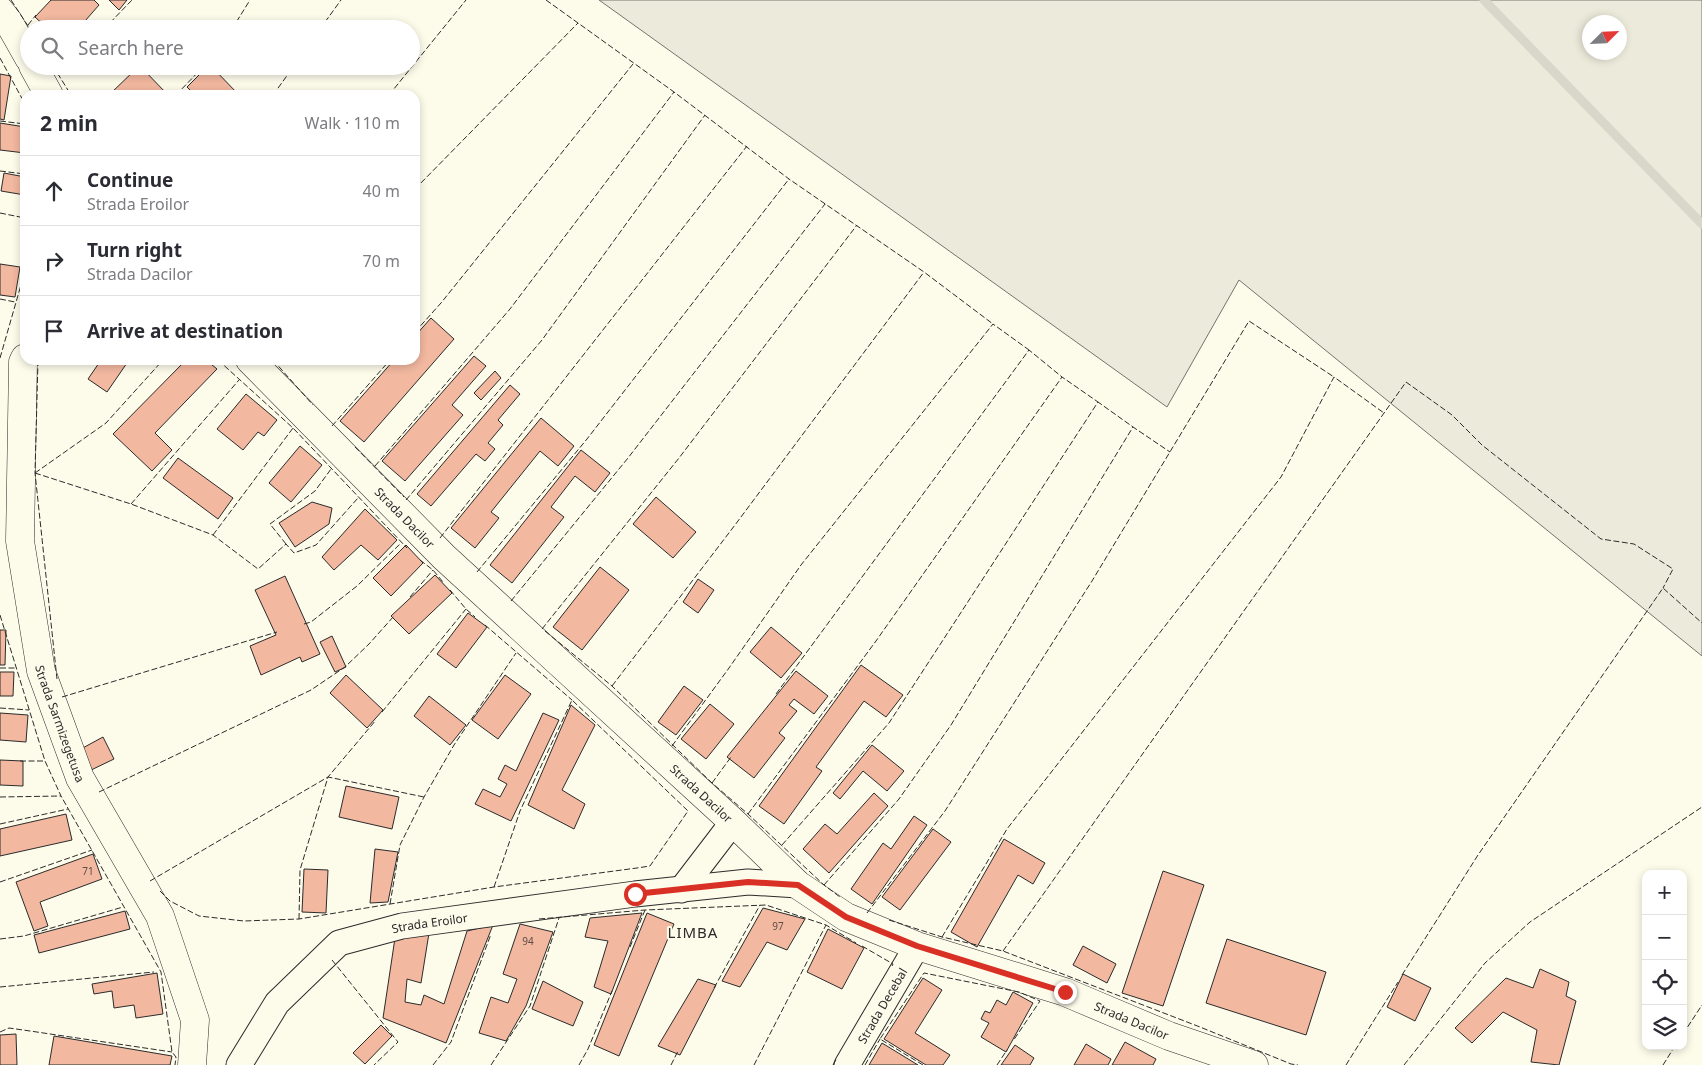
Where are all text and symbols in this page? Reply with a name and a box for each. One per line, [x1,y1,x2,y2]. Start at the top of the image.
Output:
north arrow [1582,15,1627,60]
search box [20,20,420,75]
icon: search [38,34,66,62]
text: Search here [78,35,184,61]
text: 2 min [40,109,98,137]
text: Walk · 110 m [305,112,400,134]
text: Continue [87,167,173,193]
icon: ahead [40,177,68,205]
text: 40 m [363,180,400,202]
text: Strada Eroilor [87,193,189,215]
text: Turn right [87,237,182,263]
icon: right [40,247,68,275]
text: 70 m [363,250,400,272]
text: Strada Dacilor [87,263,193,285]
icon: arrive [40,317,68,345]
text: Arrive at destination [87,318,283,344]
street label: Strada Dacilor [371,483,439,552]
street label: Strada Sarmizegetusa [32,664,89,785]
street label: Strada Dacilor [667,760,737,826]
house number: 71 [82,864,94,878]
map controls [1642,870,1687,1050]
button: + [1642,870,1687,915]
route start [624,883,647,906]
street label: Strada Eroilor [390,909,469,937]
button: − [1642,915,1687,960]
house number: 97 [772,919,784,933]
district label: LIMBA [668,922,718,942]
house number: 94 [522,934,534,948]
button: locate [1642,960,1687,1005]
street label: Strada Decebal [853,965,911,1046]
route end [1054,981,1077,1004]
street label: Strada Dacilor [1092,997,1172,1044]
button: layers [1642,1005,1687,1050]

